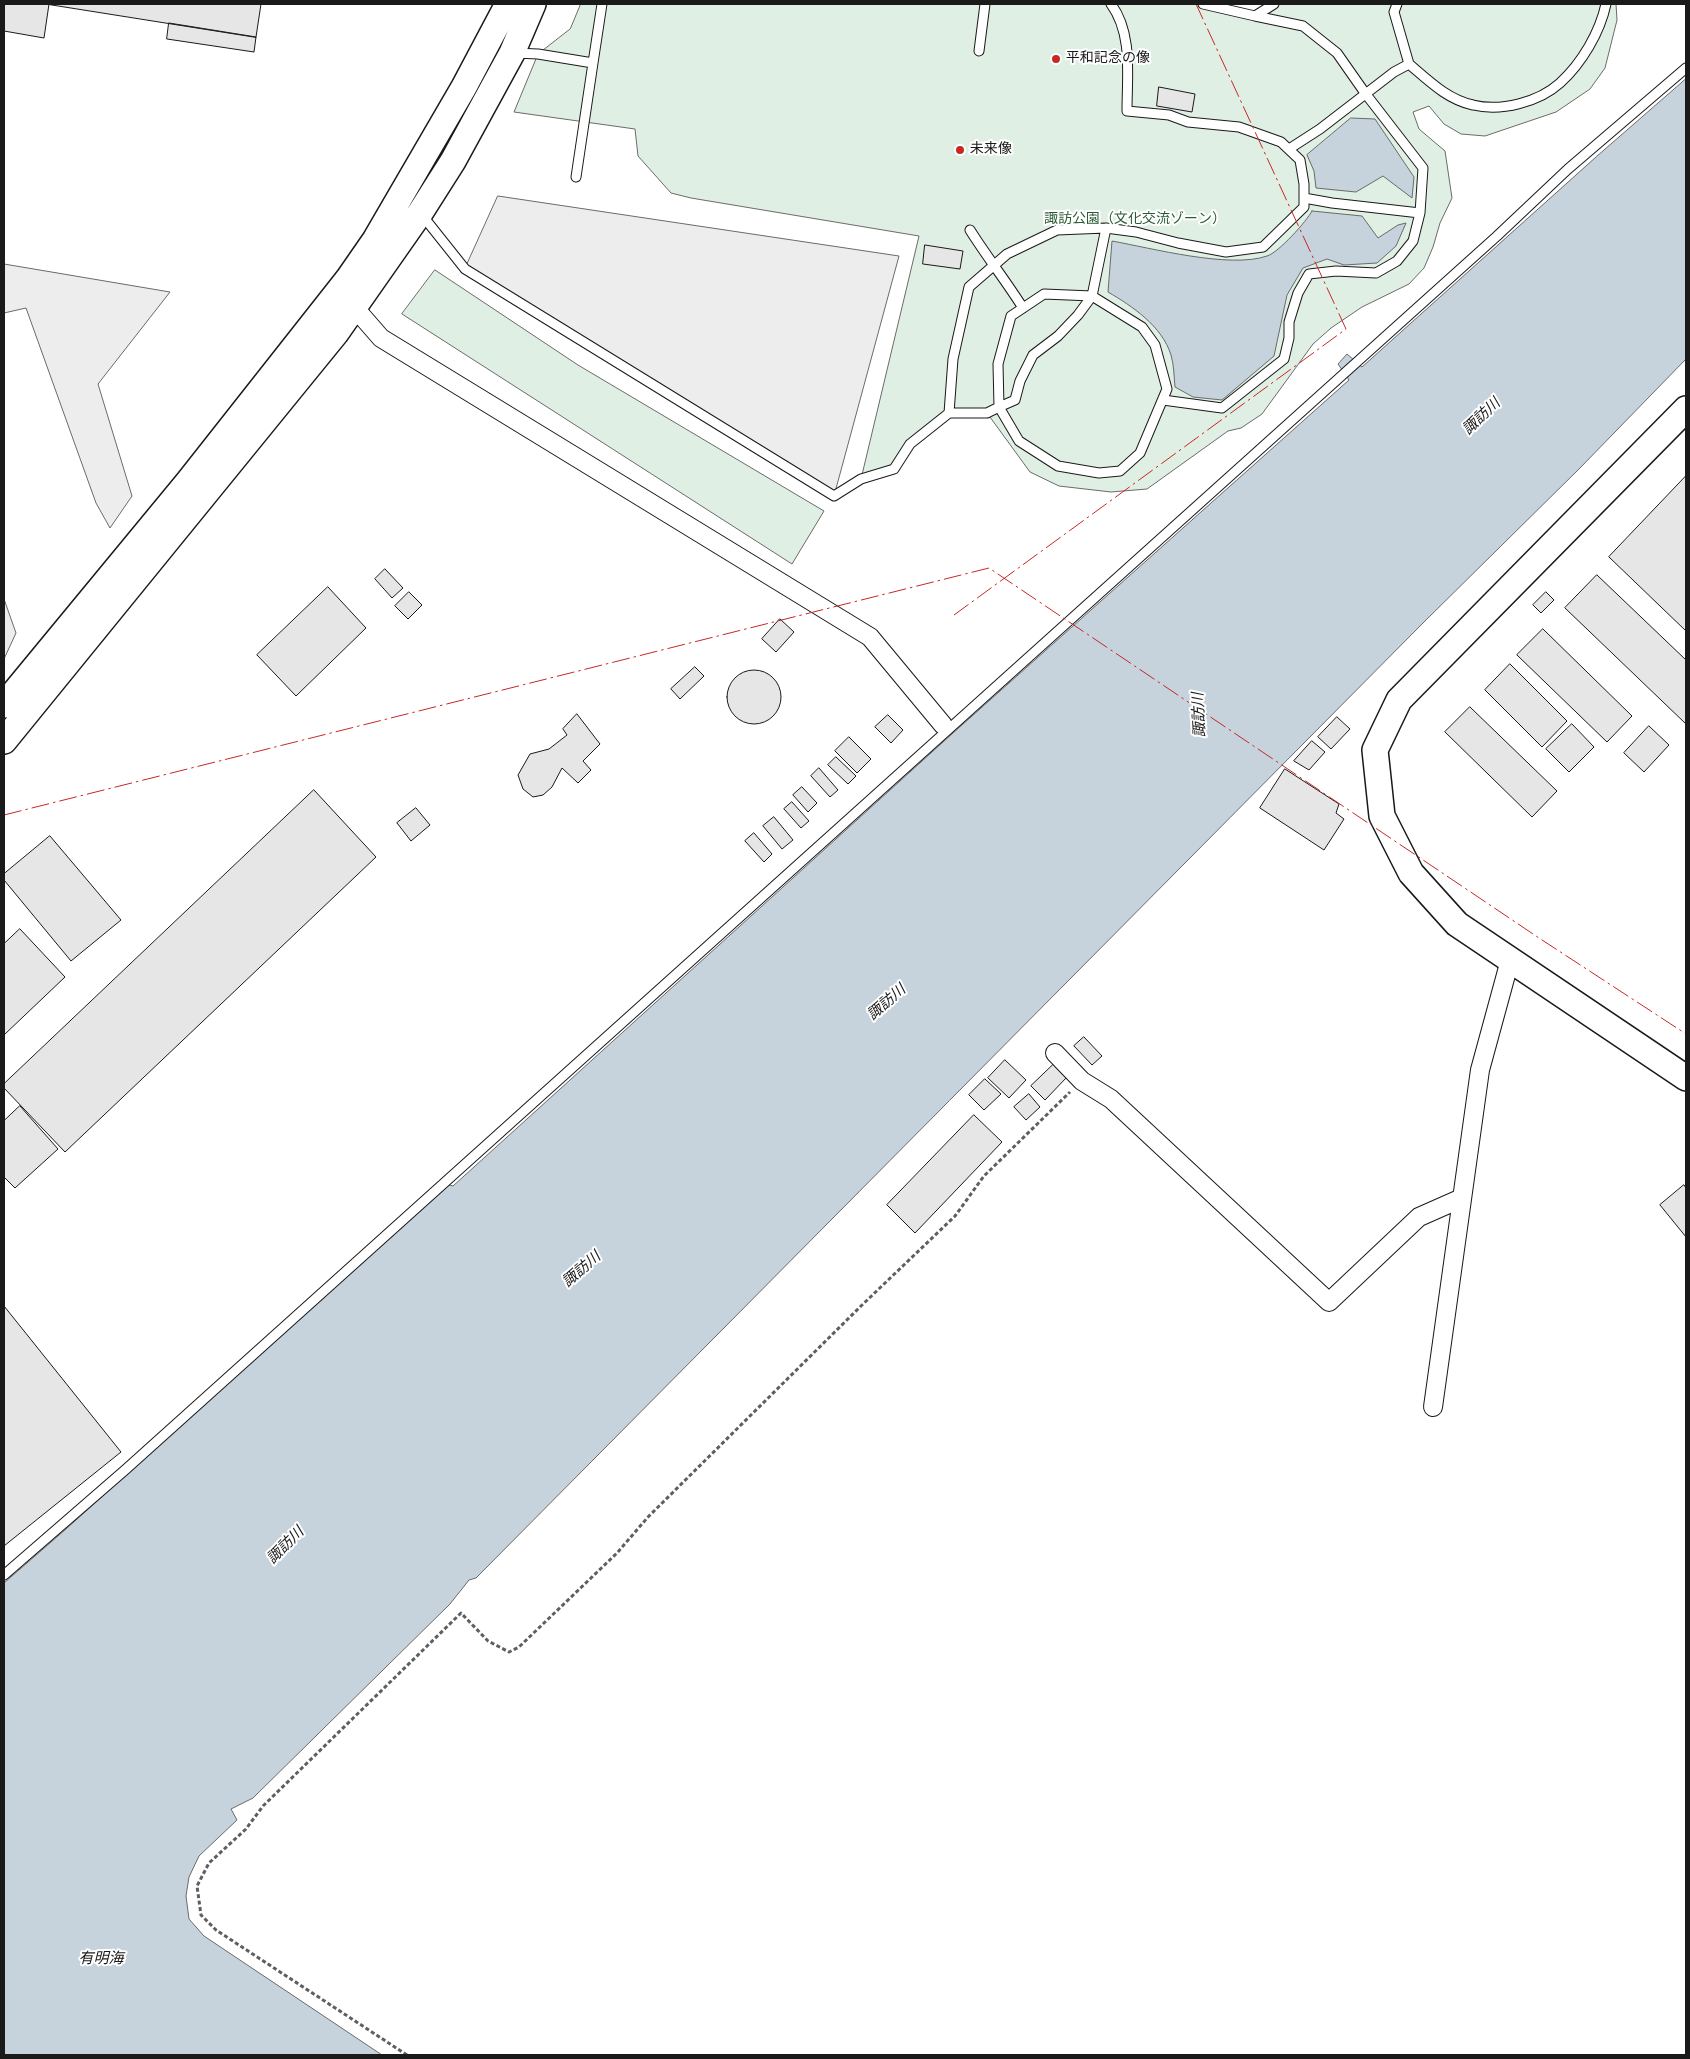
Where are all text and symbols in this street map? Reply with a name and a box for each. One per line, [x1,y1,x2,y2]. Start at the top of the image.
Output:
place label: 平和記念の像 [1066,51,1150,67]
marker: 平和記念の像 [1050,53,1062,65]
place label: 未来像 [970,142,1012,158]
marker: 未来像 [954,144,966,156]
park label: 諏訪公園（文化交流ゾーン） [1044,212,1226,228]
water label: 諏訪川 [1460,395,1504,439]
water label: 諏訪川 [1190,692,1210,738]
water label: 諏訪川 [864,981,910,1025]
water label: 諏訪川 [559,1248,605,1292]
water label: 諏訪川 [264,1524,308,1568]
water label: 有明海 [79,1950,123,1968]

